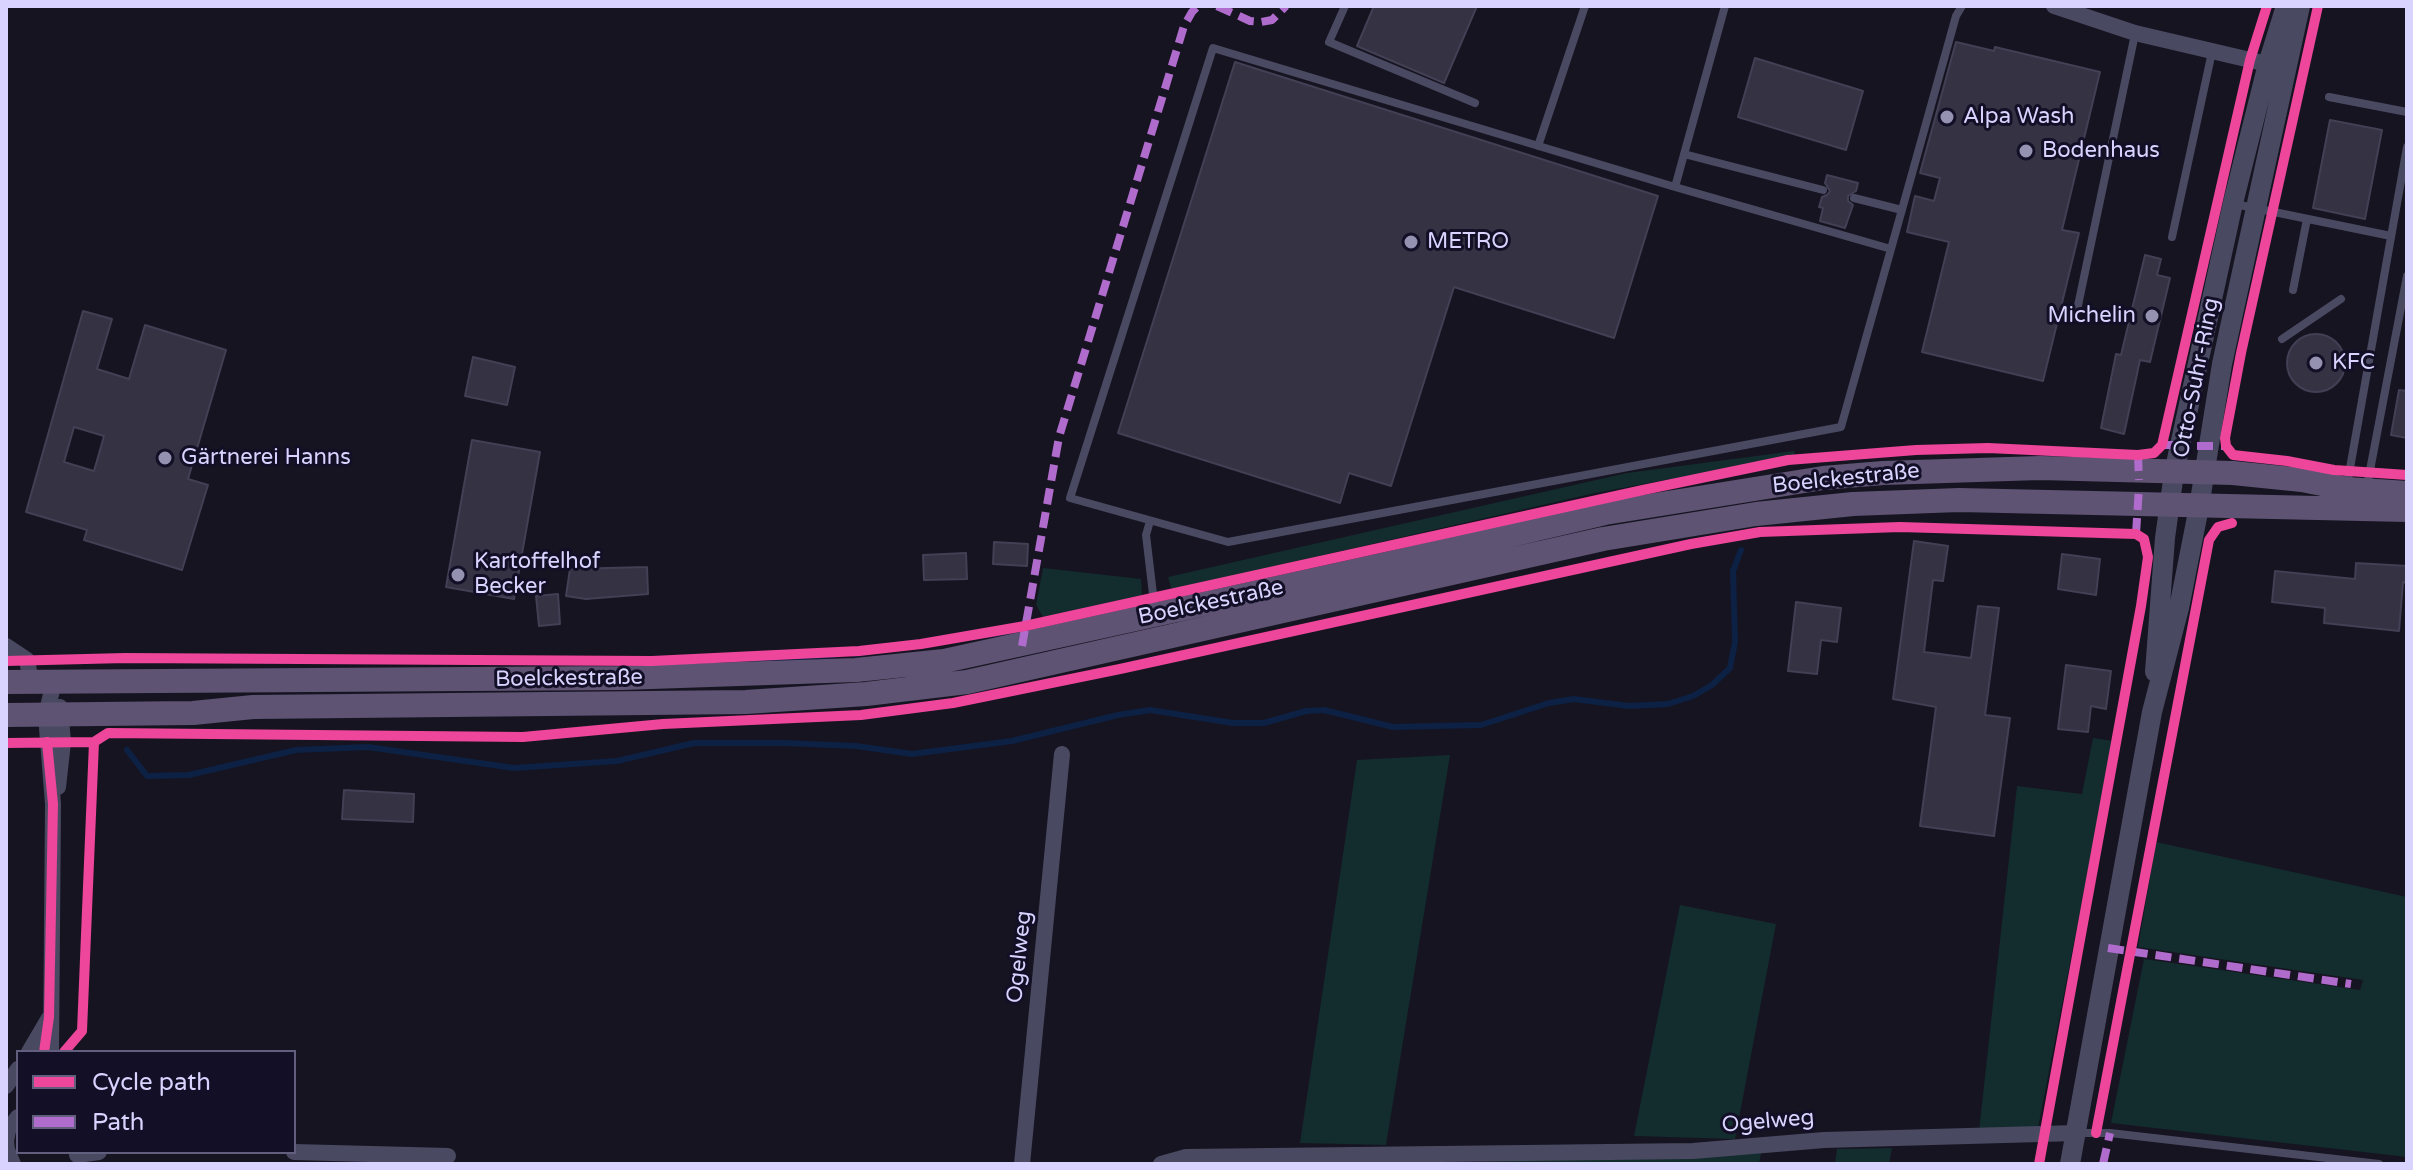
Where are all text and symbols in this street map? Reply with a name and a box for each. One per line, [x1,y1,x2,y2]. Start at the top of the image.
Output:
place label: Alpa Wash [1963,104,2074,130]
marker: Alpa Wash [1938,108,1956,126]
place label: Bodenhaus [2042,138,2160,164]
marker: Bodenhaus [2017,142,2035,160]
place label: METRO [1427,229,1509,255]
marker: METRO [1402,233,1420,251]
street label: Otto-Suhr-Ring [2169,296,2225,460]
place label: Michelin [2048,303,2136,329]
marker: Michelin [2143,307,2161,325]
place label: KFC [2332,350,2375,376]
marker: KFC [2307,354,2325,372]
place label: Gärtnerei Hanns [181,445,351,471]
marker: Gärtnerei Hanns [156,449,174,467]
street label: Boelckestraße [1771,458,1921,500]
place label: Kartoffelhof Becker [474,549,600,600]
marker: Kartoffelhof Becker [449,566,467,584]
street label: Boelckestraße [1136,575,1286,631]
street label: Boelckestraße [495,665,643,693]
street label: Ogelweg [1002,909,1038,1005]
legend [16,1050,296,1154]
text: Cycle path [92,1068,211,1097]
street label: Ogelweg [1721,1105,1815,1139]
text: Path [92,1108,145,1137]

